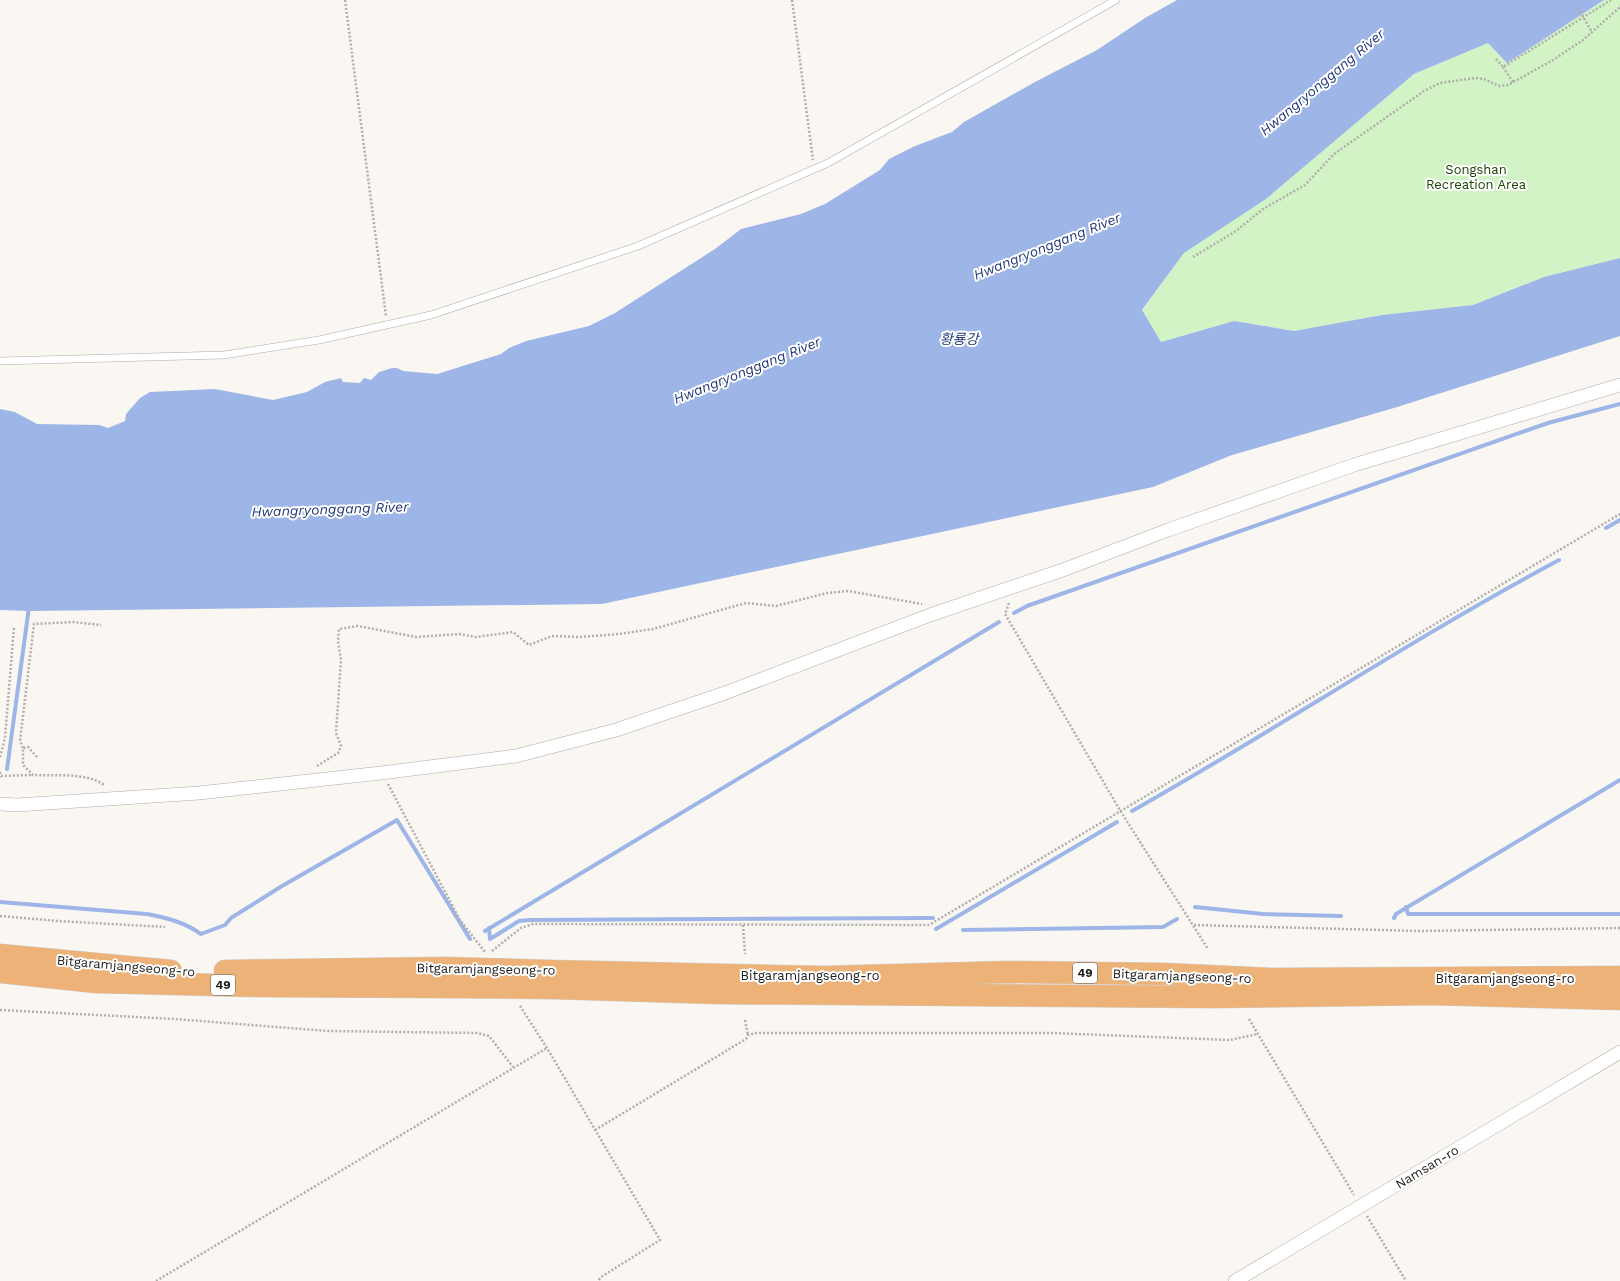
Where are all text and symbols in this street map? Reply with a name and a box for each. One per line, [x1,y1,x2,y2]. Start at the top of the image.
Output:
water label: Hwangryonggang River [1257,25,1388,139]
park label: Songshan Recreation Area [1426,162,1527,192]
water label: Hwangryonggang River [971,209,1123,283]
water label: 황룡강 [940,331,980,347]
water label: Hwangryonggang River [671,333,823,407]
water label: Hwangryonggang River [251,498,409,520]
street label: Bitgaramjangseong-ro [56,952,196,980]
street label: Bitgaramjangseong-ro [416,960,556,978]
road number: 49 [1073,963,1097,983]
street label: Bitgaramjangseong-ro [1112,966,1252,986]
street label: Bitgaramjangseong-ro [741,968,880,983]
street label: Bitgaramjangseong-ro [1436,971,1575,986]
road number: 49 [211,975,235,995]
street label: Namsan-ro [1393,1142,1461,1192]

